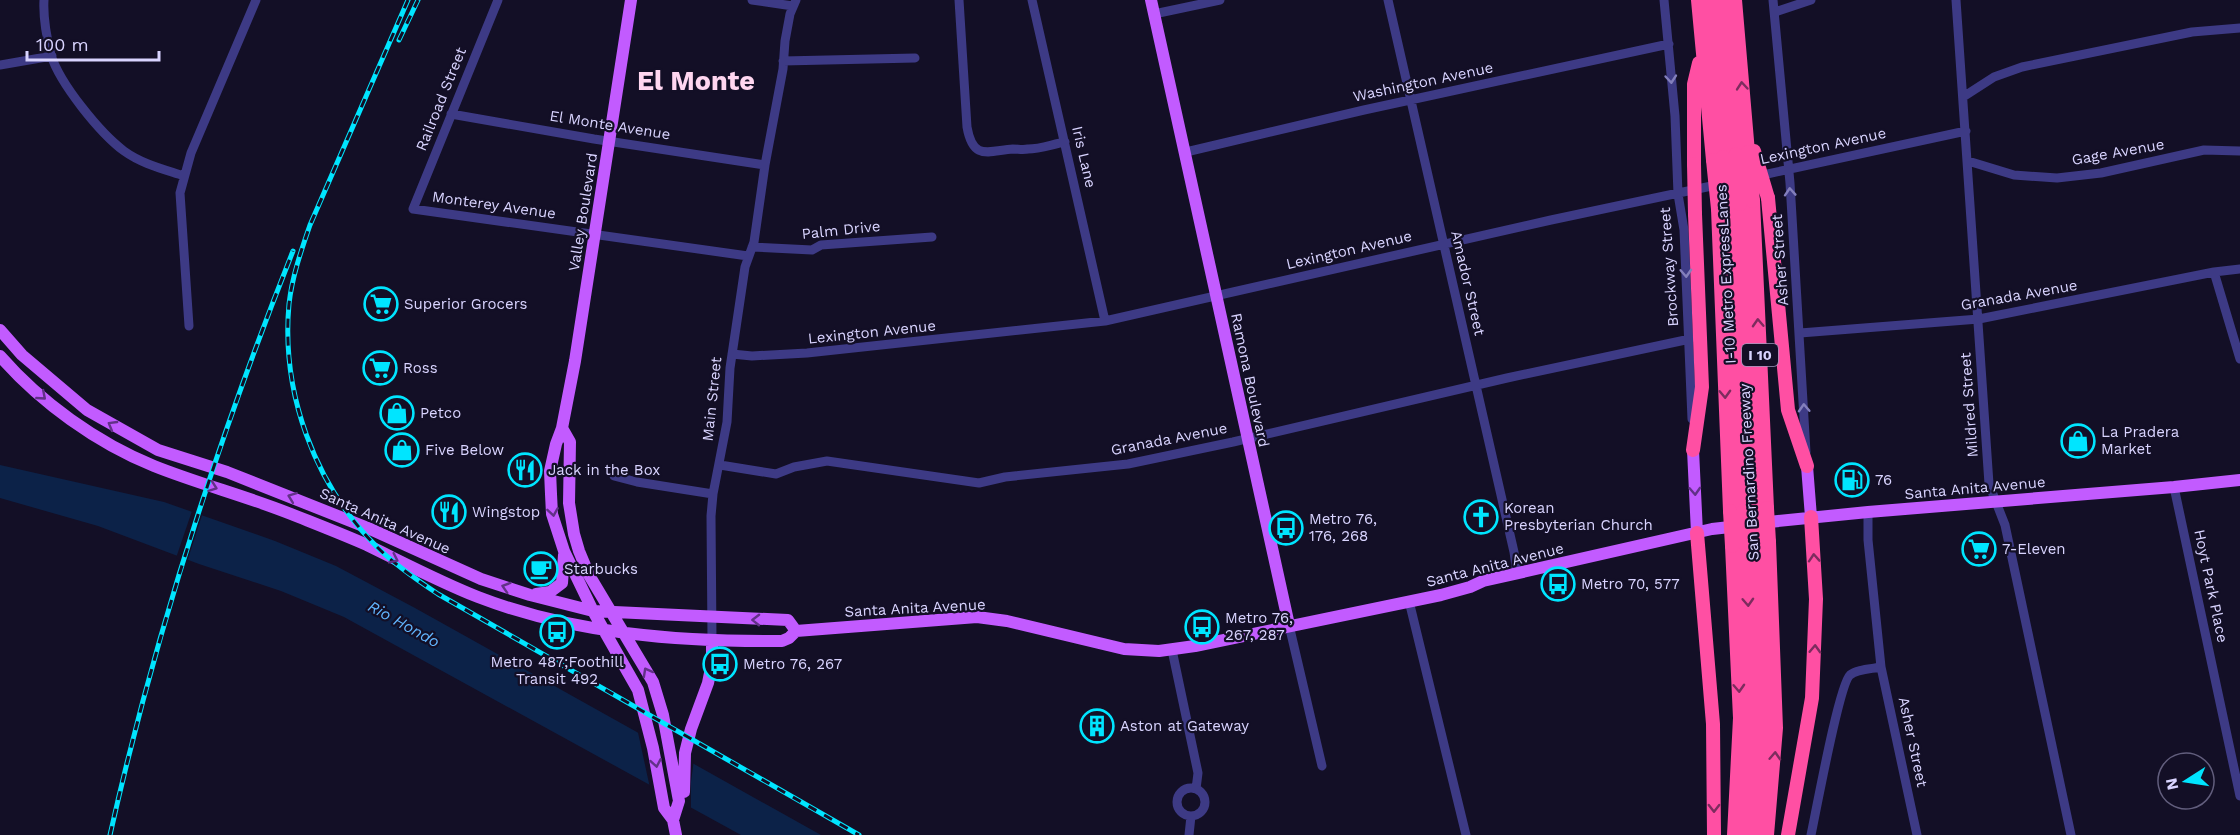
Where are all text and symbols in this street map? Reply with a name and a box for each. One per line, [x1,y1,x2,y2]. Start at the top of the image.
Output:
scale bar [27,24,159,62]
text: 100 m [36,34,89,55]
street label: Railroad Street [412,44,470,153]
street label: Washington Avenue [1351,58,1495,106]
district label: El Monte [637,65,755,97]
one-way arrow [1665,75,1678,84]
one-way arrow [1736,81,1749,91]
street label: El Monte Avenue [548,107,672,143]
street label: Iris Lane [1068,124,1100,190]
street label: Lexington Avenue [1758,124,1888,168]
street label: Gage Avenue [2070,135,2166,169]
street label: Valley Boulevard [565,151,601,273]
street label: I-10 Metro ExpressLanes [1712,184,1740,364]
street label: Monterey Avenue [431,187,557,223]
one-way arrow [1784,187,1797,196]
street label: Brockway Street [1656,206,1682,327]
street label: Asher Street [1768,213,1792,306]
street label: Palm Drive [801,217,881,243]
street label: Lexington Avenue [1284,227,1414,273]
street label: Amador Street [1447,229,1489,338]
one-way arrow [1680,269,1693,278]
street label: Granada Avenue [1959,276,2079,314]
supermarket icon: Superior Grocers [363,286,399,322]
place label: Superior Grocers [404,295,527,313]
street label: Ramona Boulevard [1227,311,1273,449]
street label: Lexington Avenue [807,316,937,348]
one-way arrow [1752,319,1765,328]
road number: I 10 [1742,344,1778,366]
supermarket icon: Ross [362,350,398,386]
street label: Mildred Street [1956,351,1982,458]
street label: Main Street [699,355,725,442]
place label: Ross [403,359,438,377]
street label: San Bernardino Freeway [1735,383,1763,561]
one-way arrow [36,389,46,400]
one-way arrow [1719,389,1732,398]
shop icon: Petco [379,395,415,431]
one-way arrow [1797,403,1810,412]
place label: Petco [420,404,461,422]
street label: Granada Avenue [1109,419,1229,459]
one-way arrow [108,420,118,432]
shop icon: La Pradera Market [2060,423,2096,459]
place label: La Pradera Market [2101,423,2180,458]
shop icon: Five Below [384,432,420,468]
place label: Five Below [425,441,505,459]
restaurant icon: Jack in the Box [507,452,543,488]
place label: Jack in the Box [548,461,660,479]
fuel station icon: 76 [1834,462,1870,498]
place label: 76 [1875,471,1892,489]
street label: Santa Anita Avenue [1904,473,2046,503]
one-way arrow [207,480,218,493]
street label: Santa Anita Avenue [317,484,453,558]
one-way arrow [1689,487,1702,496]
one-way arrow [287,492,298,505]
restaurant icon: Wingstop [431,494,467,530]
church icon: Korean Presbyterian Church [1463,499,1499,535]
place label: Korean Presbyterian Church [1504,499,1653,534]
place label: Wingstop [472,503,540,521]
one-way arrow [546,506,559,516]
bus stop icon: Metro 76, 176, 268 [1268,510,1304,546]
place label: Metro 76, 176, 268 [1309,510,1377,545]
street label: Hoyt Park Place [2190,528,2232,644]
supermarket icon: 7-Eleven [1961,531,1997,567]
street label: Santa Anita Avenue [1424,539,1566,591]
place label: 7-Eleven [2002,540,2066,558]
one-way arrow [388,551,399,563]
cafe icon: Starbucks [523,551,559,587]
one-way arrow [1808,554,1821,563]
place label: Starbucks [564,560,638,578]
bus stop icon: Metro 70, 577 [1540,566,1576,602]
place label: Metro 70, 577 [1581,575,1680,593]
one-way arrow [501,582,512,594]
street label: Santa Anita Avenue [844,595,986,621]
water label: Rio Hondo [365,597,443,651]
one-way arrow [1742,598,1755,607]
bus stop icon: Metro 76, 267, 287 [1184,609,1220,645]
place label: Metro 76, 267, 287 [1225,609,1293,644]
one-way arrow [752,613,761,626]
bus stop icon: Metro 487;Foothill Transit 492 [539,614,575,650]
one-way arrow [1808,644,1821,653]
bus stop icon: Metro 76, 267 [702,646,738,682]
place label: Metro 487;Foothill Transit 492 [491,653,624,688]
place label: Metro 76, 267 [743,655,842,673]
one-way arrow [643,668,655,678]
one-way arrow [1732,684,1745,693]
street label: Asher Street [1895,695,1931,789]
building icon: Aston at Gateway [1079,708,1115,744]
place label: Aston at Gateway [1120,717,1249,735]
one-way arrow [1768,751,1781,760]
north arrow [2156,751,2216,811]
one-way arrow [649,758,662,768]
text: N [2161,776,2182,792]
one-way arrow [1708,804,1720,813]

